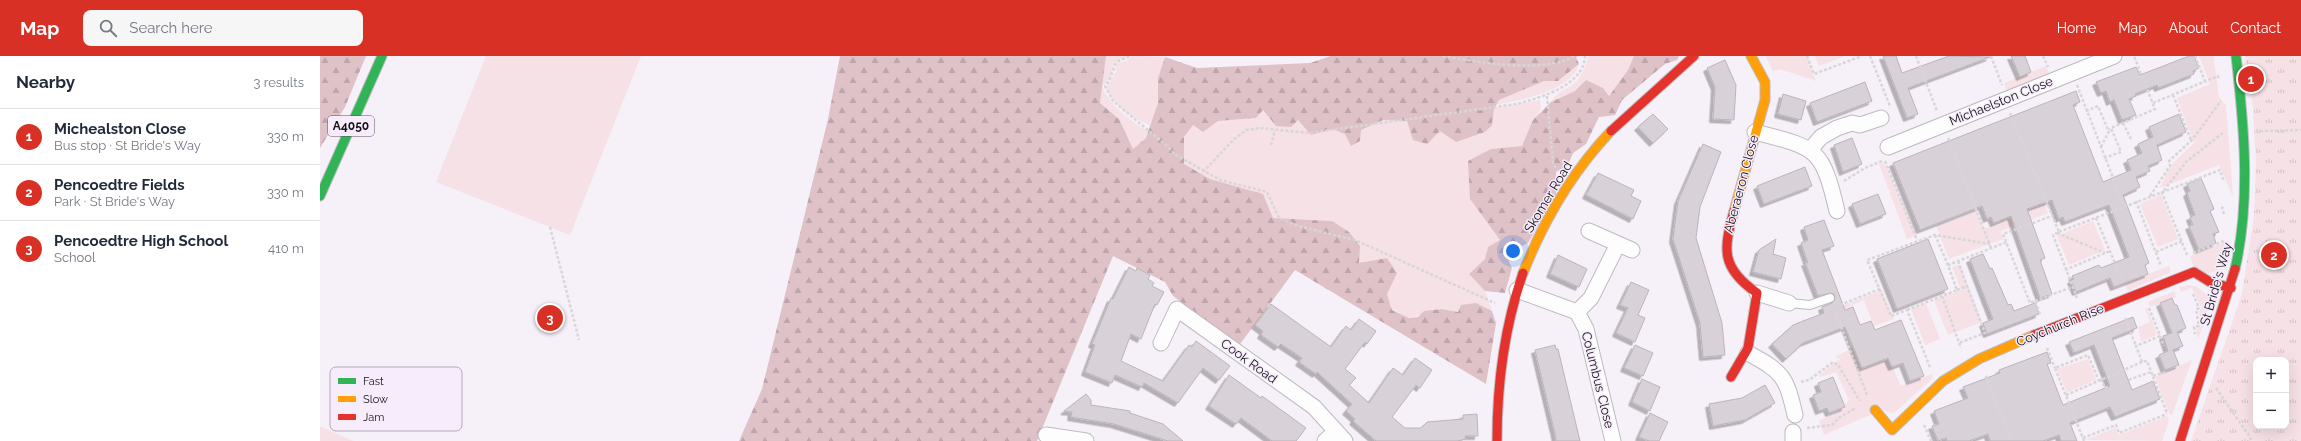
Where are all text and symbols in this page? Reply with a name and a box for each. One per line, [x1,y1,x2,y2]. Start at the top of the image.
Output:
search box [83,10,363,46]
text: Map [20,17,59,39]
icon: search [97,17,119,39]
text: Search here [129,19,213,37]
text: Home [2057,20,2096,36]
text: Map [2118,20,2147,36]
text: About [2169,20,2208,36]
text: Contact [2230,20,2281,36]
pin: 1 [2238,64,2264,94]
text: Nearby [16,72,75,92]
street label: Michaelston Close [1947,73,2055,129]
text: 3 results [254,75,304,90]
road number: A4050 [328,116,374,136]
text: Michealston Close [54,120,186,138]
text: 1 [26,129,32,144]
text: 330 m [267,129,304,144]
street label: Aberaeron Close [1721,133,1761,235]
text: Bus stop · St Bride's Way [54,138,201,153]
street label: Skomer Road [1521,159,1575,235]
text: Pencoedtre Fields [54,176,185,194]
text: 2 [25,185,33,200]
text: 330 m [267,185,304,200]
text: Park · St Bride's Way [54,194,175,209]
text: Pencoedtre High School [54,232,228,250]
pin: 2 [2261,240,2287,270]
text: 3 [25,241,33,256]
text: 410 m [268,241,304,256]
your location [1503,241,1523,261]
street label: St Bride's Way [2197,241,2235,327]
text: School [54,250,96,265]
street label: Coychurch Rise [2014,300,2106,349]
pin: 3 [537,303,563,333]
street label: Columbus Close [1579,330,1617,430]
street label: Cook Road [1218,336,1280,386]
map controls [2253,357,2289,429]
button: + [2253,357,2289,393]
legend [330,367,462,431]
text: Fast [363,375,384,388]
text: Slow [363,393,388,406]
button: − [2253,393,2289,429]
text: Jam [363,411,384,424]

